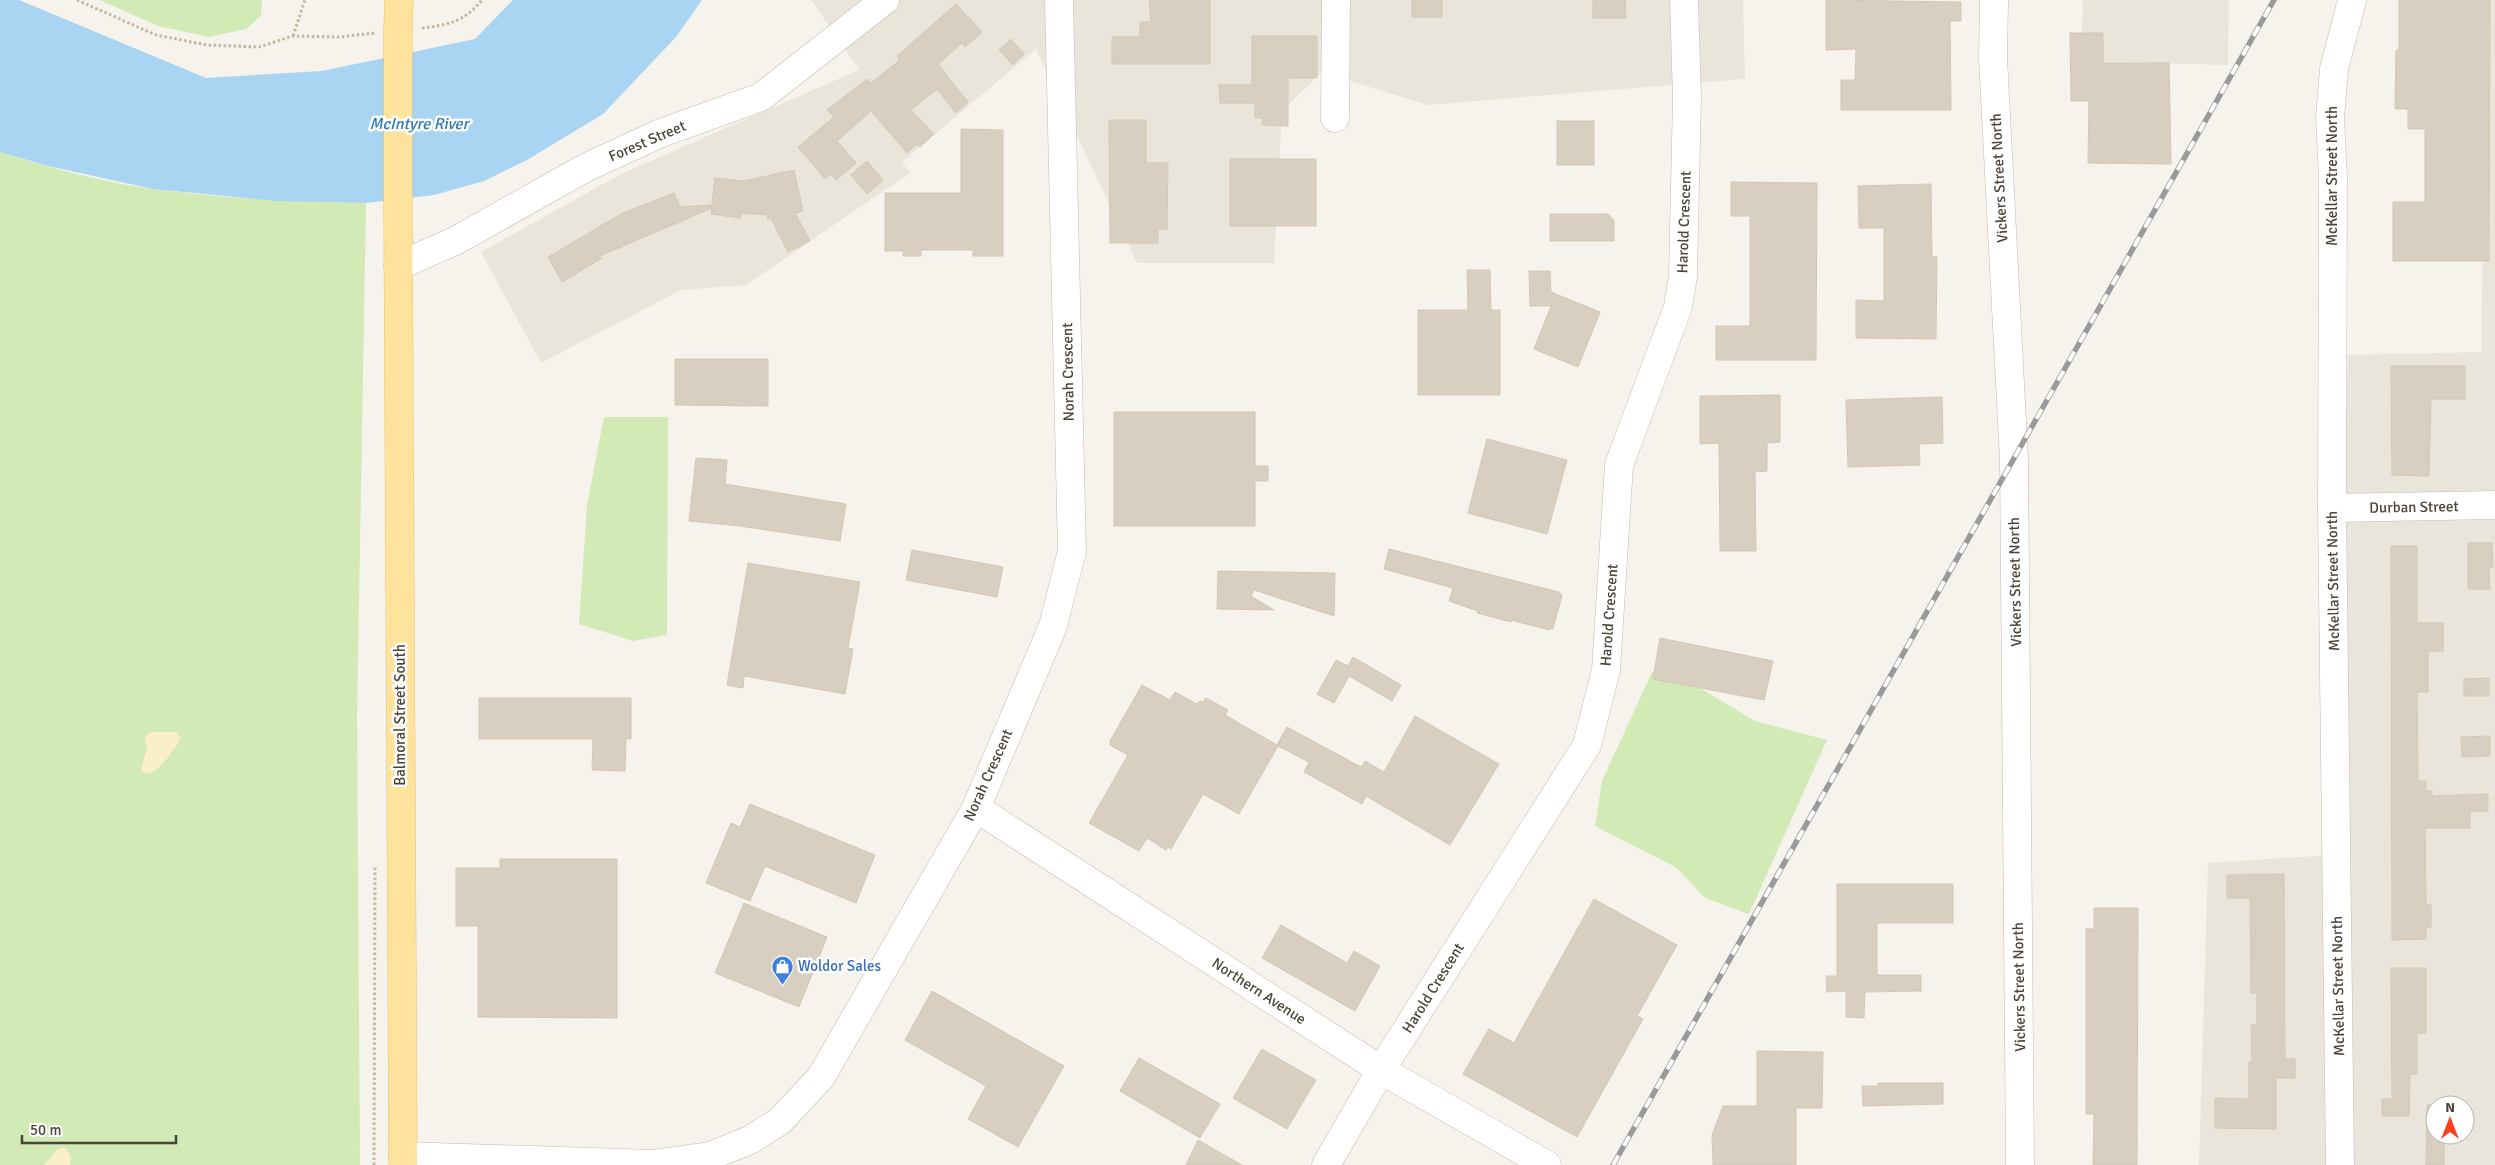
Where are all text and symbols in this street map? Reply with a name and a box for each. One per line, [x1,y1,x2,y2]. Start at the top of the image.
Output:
street label: McKellar Street North [2323,106,2341,246]
street label: Vickers Street North [1987,113,2011,243]
water label: McIntyre River [370,114,471,134]
street label: Forest Street [606,117,688,165]
street label: Harold Crescent [1673,170,1695,274]
street label: Norah Crescent [1058,322,1078,422]
street label: Durban Street [2369,497,2459,517]
street label: McKellar Street North [2323,511,2343,651]
street label: Vickers Street North [2005,517,2025,647]
street label: Harold Crescent [1596,563,1622,667]
street label: Balmoral Street South [391,644,409,786]
street label: Norah Crescent [960,726,1016,824]
street label: McKellar Street North [2328,916,2348,1056]
street label: Vickers Street North [2009,922,2029,1052]
street label: Harold Crescent [1398,940,1468,1036]
shop icon: Woldor Sales [770,954,794,985]
street label: Northern Avenue [1209,954,1309,1028]
place label: Woldor Sales [798,957,882,975]
north arrow [2425,1095,2475,1145]
text: N [2445,1099,2455,1116]
scale bar [22,1112,176,1144]
text: 50 m [30,1121,61,1139]

